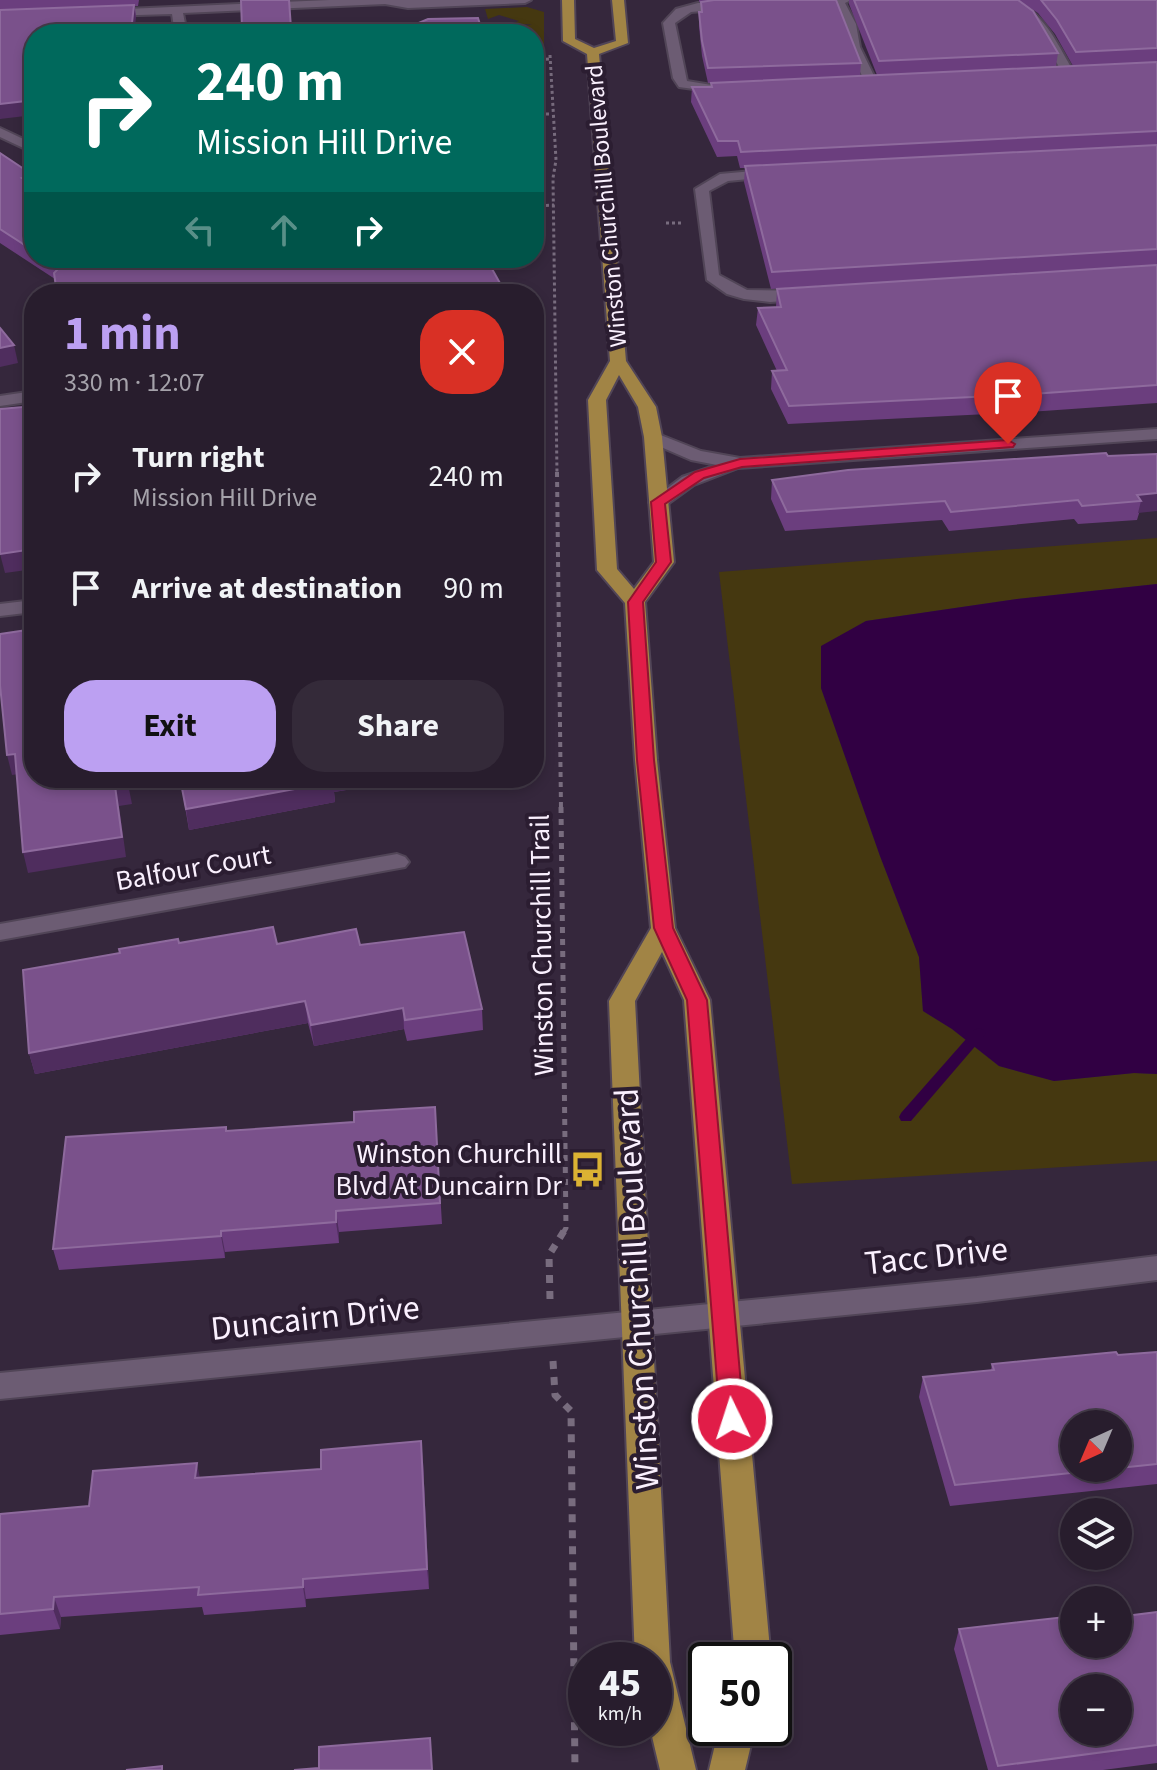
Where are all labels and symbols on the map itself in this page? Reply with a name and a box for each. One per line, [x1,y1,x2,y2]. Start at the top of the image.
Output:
street label: Winston Churchill Boulevard [577,63,636,349]
pin [974,362,1042,444]
street label: Winston Churchill Trail [520,814,564,1076]
street label: Balfour Court [112,835,274,901]
street label: Winston Churchill Boulevard [603,1087,672,1491]
place label: Winston Churchill Blvd At Duncairn Dr [336,1134,562,1206]
bus stop icon: Winston Churchill Blvd At Duncairn Dr [569,1150,607,1188]
street label: Tacc Drive [862,1225,1010,1288]
street label: Duncairn Drive [208,1283,422,1354]
position arrow [690,1377,774,1461]
north arrow [1060,1410,1132,1482]
speed limit sign: 50 [688,1642,792,1746]

